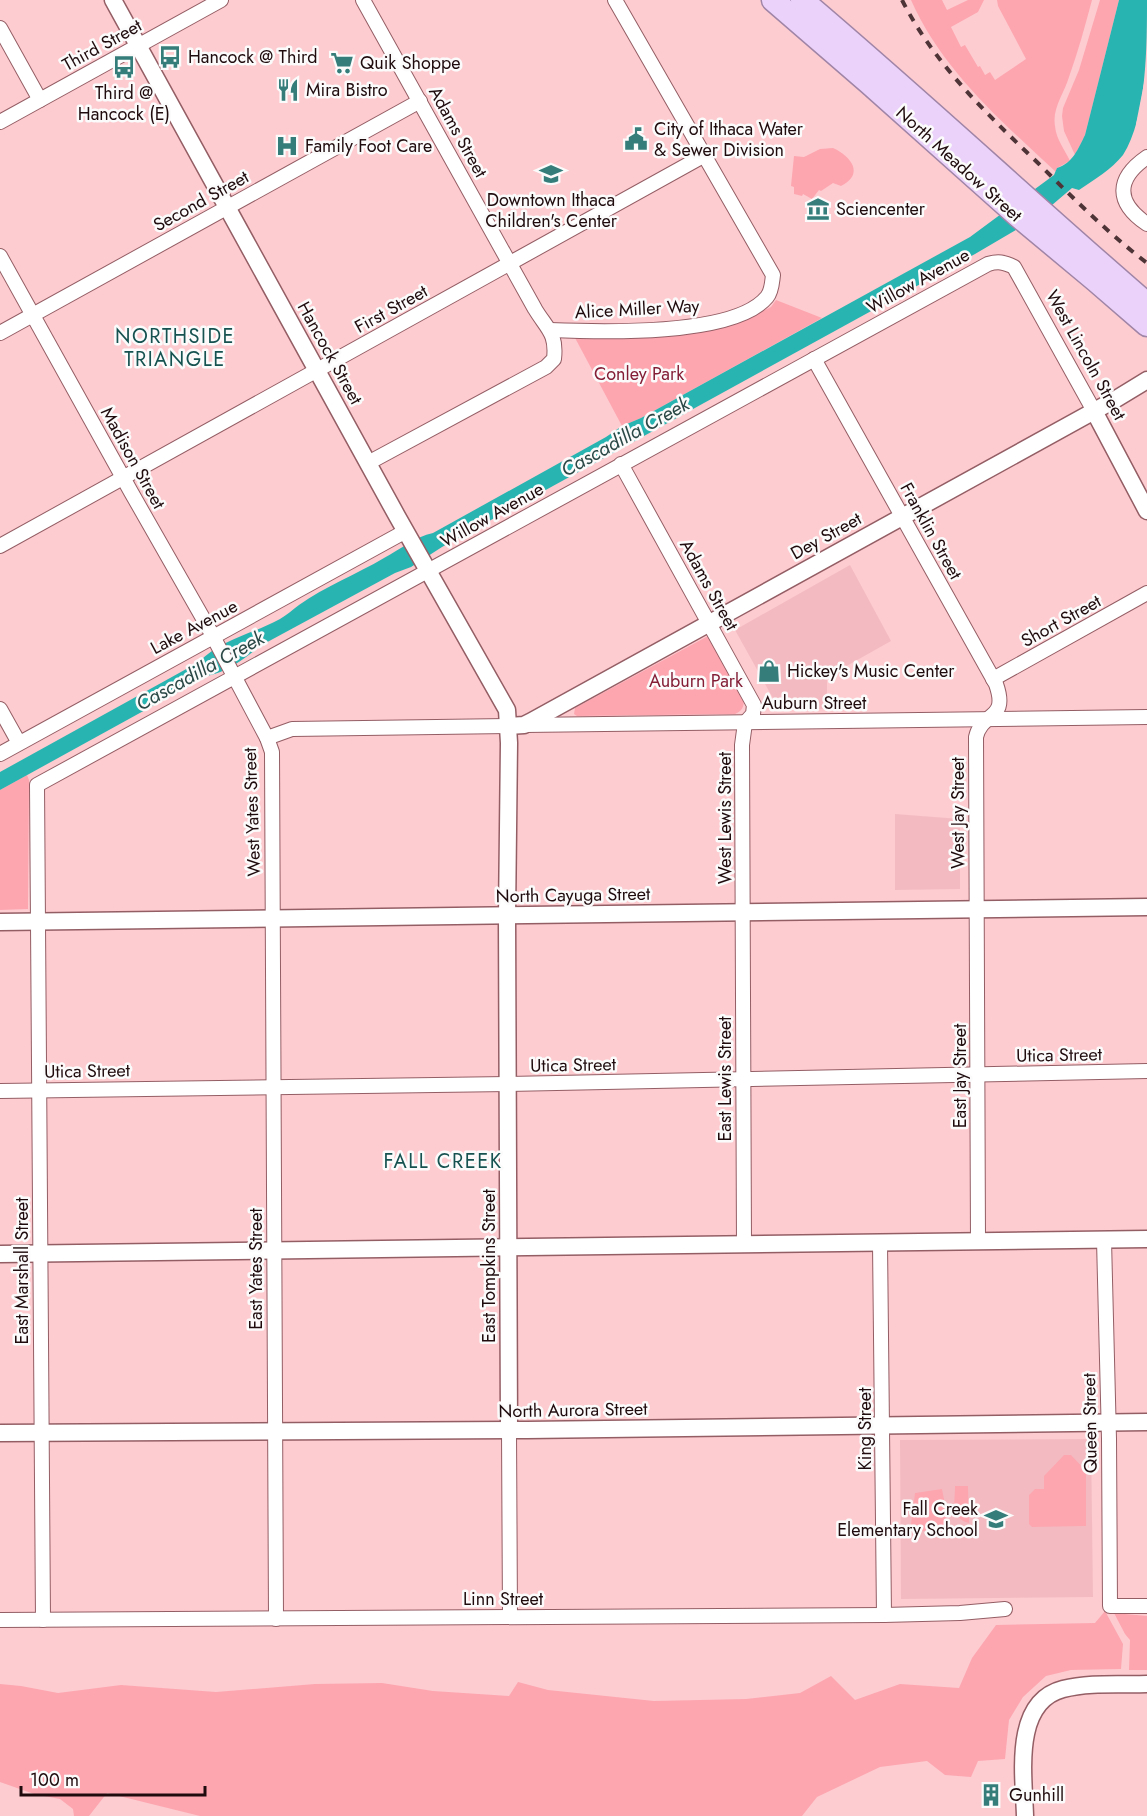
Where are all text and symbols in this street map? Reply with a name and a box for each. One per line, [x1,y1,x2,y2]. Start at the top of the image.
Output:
street label: Third Street [58,12,147,78]
bus stop icon: Hancock @ Third [157,44,183,70]
place label: Hancock @ Third [188,44,318,70]
supermarket icon: Quik Shoppe [329,50,355,76]
place label: Quik Shoppe [360,50,461,76]
bus stop icon: Third @ Hancock (E) [111,54,137,80]
restaurant icon: Mira Bistro [275,77,301,103]
place label: Mira Bistro [306,77,388,103]
place label: Third @ Hancock (E) [78,80,170,127]
street label: Adams Street [422,82,494,183]
street label: North Meadow Street [890,100,1028,228]
place label: City of Ithaca Water & Sewer Division [654,116,804,163]
public building icon: City of Ithaca Water & Sewer Division [623,126,649,152]
hospital icon: Family Foot Care [274,133,300,159]
place label: Family Foot Care [305,133,432,159]
school or university icon: Downtown Ithaca Children's Center [538,161,564,187]
street label: Second Street [149,164,254,238]
place label: Downtown Ithaca Children's Center [485,187,618,234]
museum icon: Sciencenter [805,196,831,222]
place label: Sciencenter [836,196,926,222]
street label: Willow Avenue [862,242,974,320]
street label: First Street [350,278,433,340]
street label: West Lincoln Street [1039,285,1133,425]
street label: Alice Miller Way [574,293,700,325]
street label: Hancock Street [291,297,369,410]
district label: NORTHSIDE TRIANGLE [115,322,235,374]
park label: Conley Park [594,361,684,387]
water label: Cascadilla Creek [556,389,696,484]
street label: Madison Street [94,402,172,514]
street label: Willow Avenue [436,476,548,554]
street label: Franklin Street [894,478,969,585]
street label: Dey Street [786,506,867,566]
street label: Adams Street [673,535,745,636]
street label: Short Street [1016,588,1106,654]
street label: Lake Avenue [146,593,242,661]
water label: Cascadilla Creek [131,623,271,718]
shop icon: Hickey's Music Center [756,658,782,684]
place label: Hickey's Music Center [787,658,955,684]
park label: Auburn Park [649,668,743,694]
street label: Auburn Street [762,690,867,716]
street label: West Yates Street [237,747,267,877]
street label: West Lewis Street [712,751,738,884]
street label: West Jay Street [945,756,971,869]
street label: North Cayuga Street [495,881,651,909]
street label: East Lewis Street [712,1016,738,1142]
street label: East Jay Street [947,1023,973,1128]
street label: Utica Street [1016,1041,1103,1069]
street label: Utica Street [530,1051,617,1079]
street label: Utica Street [44,1057,131,1085]
district label: FALL CREEK [384,1147,503,1176]
street label: East Tompkins Street [476,1188,502,1343]
street label: East Marshall Street [9,1197,35,1344]
street label: East Yates Street [243,1207,269,1330]
street label: Queen Street [1076,1372,1104,1473]
street label: King Street [852,1387,878,1470]
street label: North Aurora Street [498,1396,648,1424]
place label: Fall Creek Elementary School [837,1496,978,1543]
school or university icon: Fall Creek Elementary School [983,1506,1009,1532]
street label: Linn Street [463,1586,544,1612]
scale bar [21,1759,206,1797]
text: 100 m [30,1767,79,1793]
building icon: Gunhill [978,1782,1004,1808]
place label: Gunhill [1009,1782,1064,1808]

